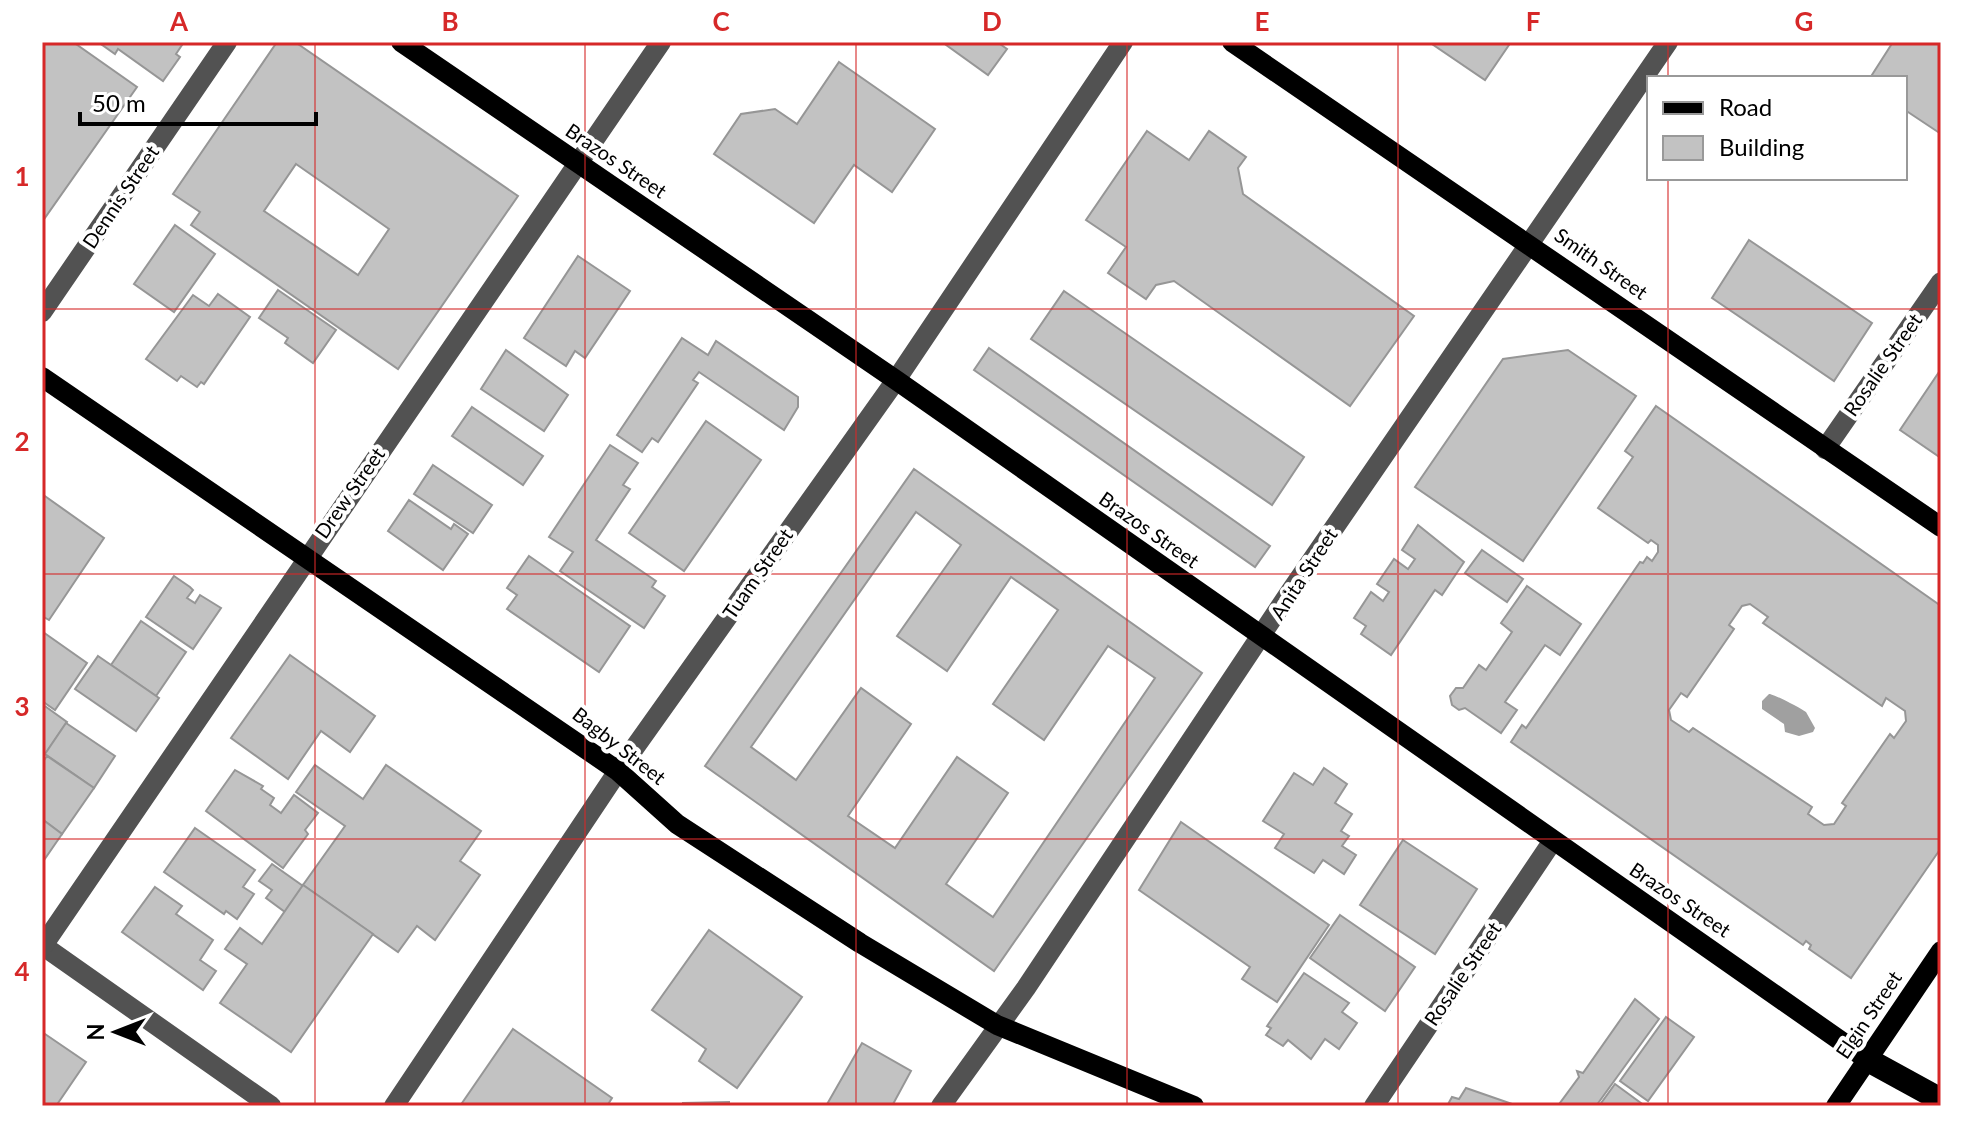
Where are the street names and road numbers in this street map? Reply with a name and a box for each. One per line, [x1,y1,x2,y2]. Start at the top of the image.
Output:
street label: Brazos Street [562,118,672,203]
street label: Dennis Street [77,140,163,253]
street label: Smith Street [1550,222,1653,304]
street label: Rosalie Street [1838,309,1926,420]
street label: Drew Street [309,442,389,542]
street label: Brazos Street [1095,486,1204,572]
street label: Anita Street [1265,523,1342,624]
street label: Tuam Street [717,524,797,623]
street label: Bagby Street [568,701,671,789]
street label: Brazos Street [1626,857,1736,942]
street label: Rosalie Street [1419,917,1506,1030]
street label: Elgin Street [1830,966,1906,1063]

